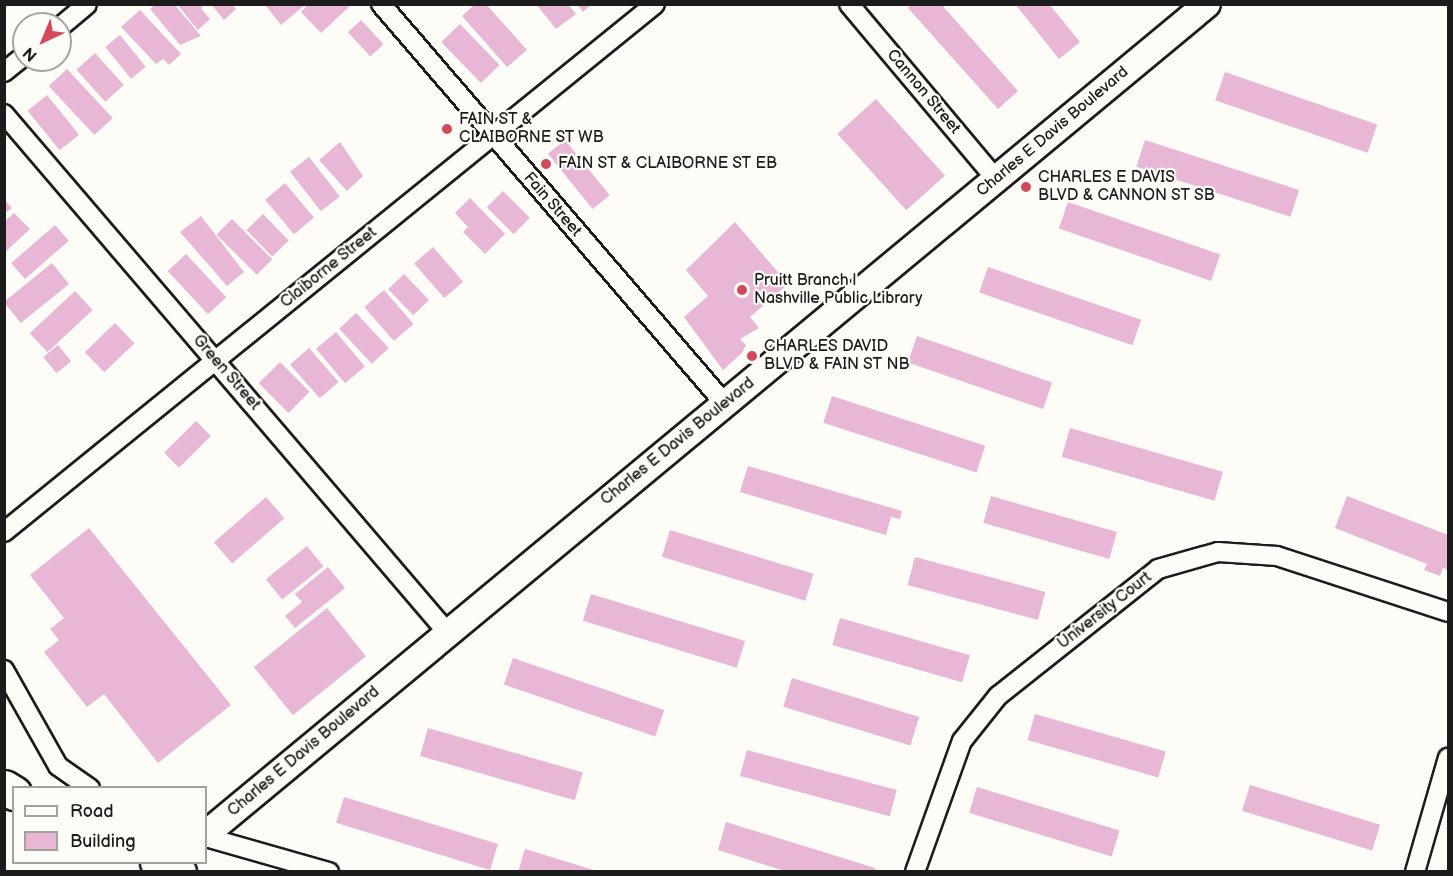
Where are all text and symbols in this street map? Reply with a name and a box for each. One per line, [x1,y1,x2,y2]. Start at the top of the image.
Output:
north arrow [12,12,72,72]
text: N [20,43,41,65]
street label: Cannon Street [882,46,964,138]
street label: Charles E Davis Boulevard [973,63,1133,201]
place label: FAIN ST & CLAIBORNE ST WB [459,110,605,148]
marker: FAIN ST & CLAIBORNE ST WB [440,122,454,136]
place label: FAIN ST & CLAIBORNE ST EB [558,154,778,174]
marker: FAIN ST & CLAIBORNE ST EB [539,157,553,171]
place label: CHARLES E DAVIS BLVD & CANNON ST SB [1038,168,1215,206]
street label: Fain Street [519,169,585,241]
marker: CHARLES E DAVIS BLVD & CANNON ST SB [1019,180,1033,194]
street label: Claiborne Street [277,223,381,313]
place label: Pruitt Branch | Nashville Public Library [754,271,923,309]
marker: Pruitt Branch | Nashville Public Library [735,283,749,297]
street label: Green Street [188,331,264,415]
place label: CHARLES DAVID BLVD & FAIN ST NB [764,337,910,375]
marker: CHARLES DAVID BLVD & FAIN ST NB [745,349,759,363]
street label: Charles E Davis Boulevard [597,374,759,510]
street label: University Court [1054,568,1156,654]
street label: Charles E Davis Boulevard [224,683,384,821]
legend [12,786,207,864]
text: Road [70,801,114,822]
text: Building [70,831,136,852]

